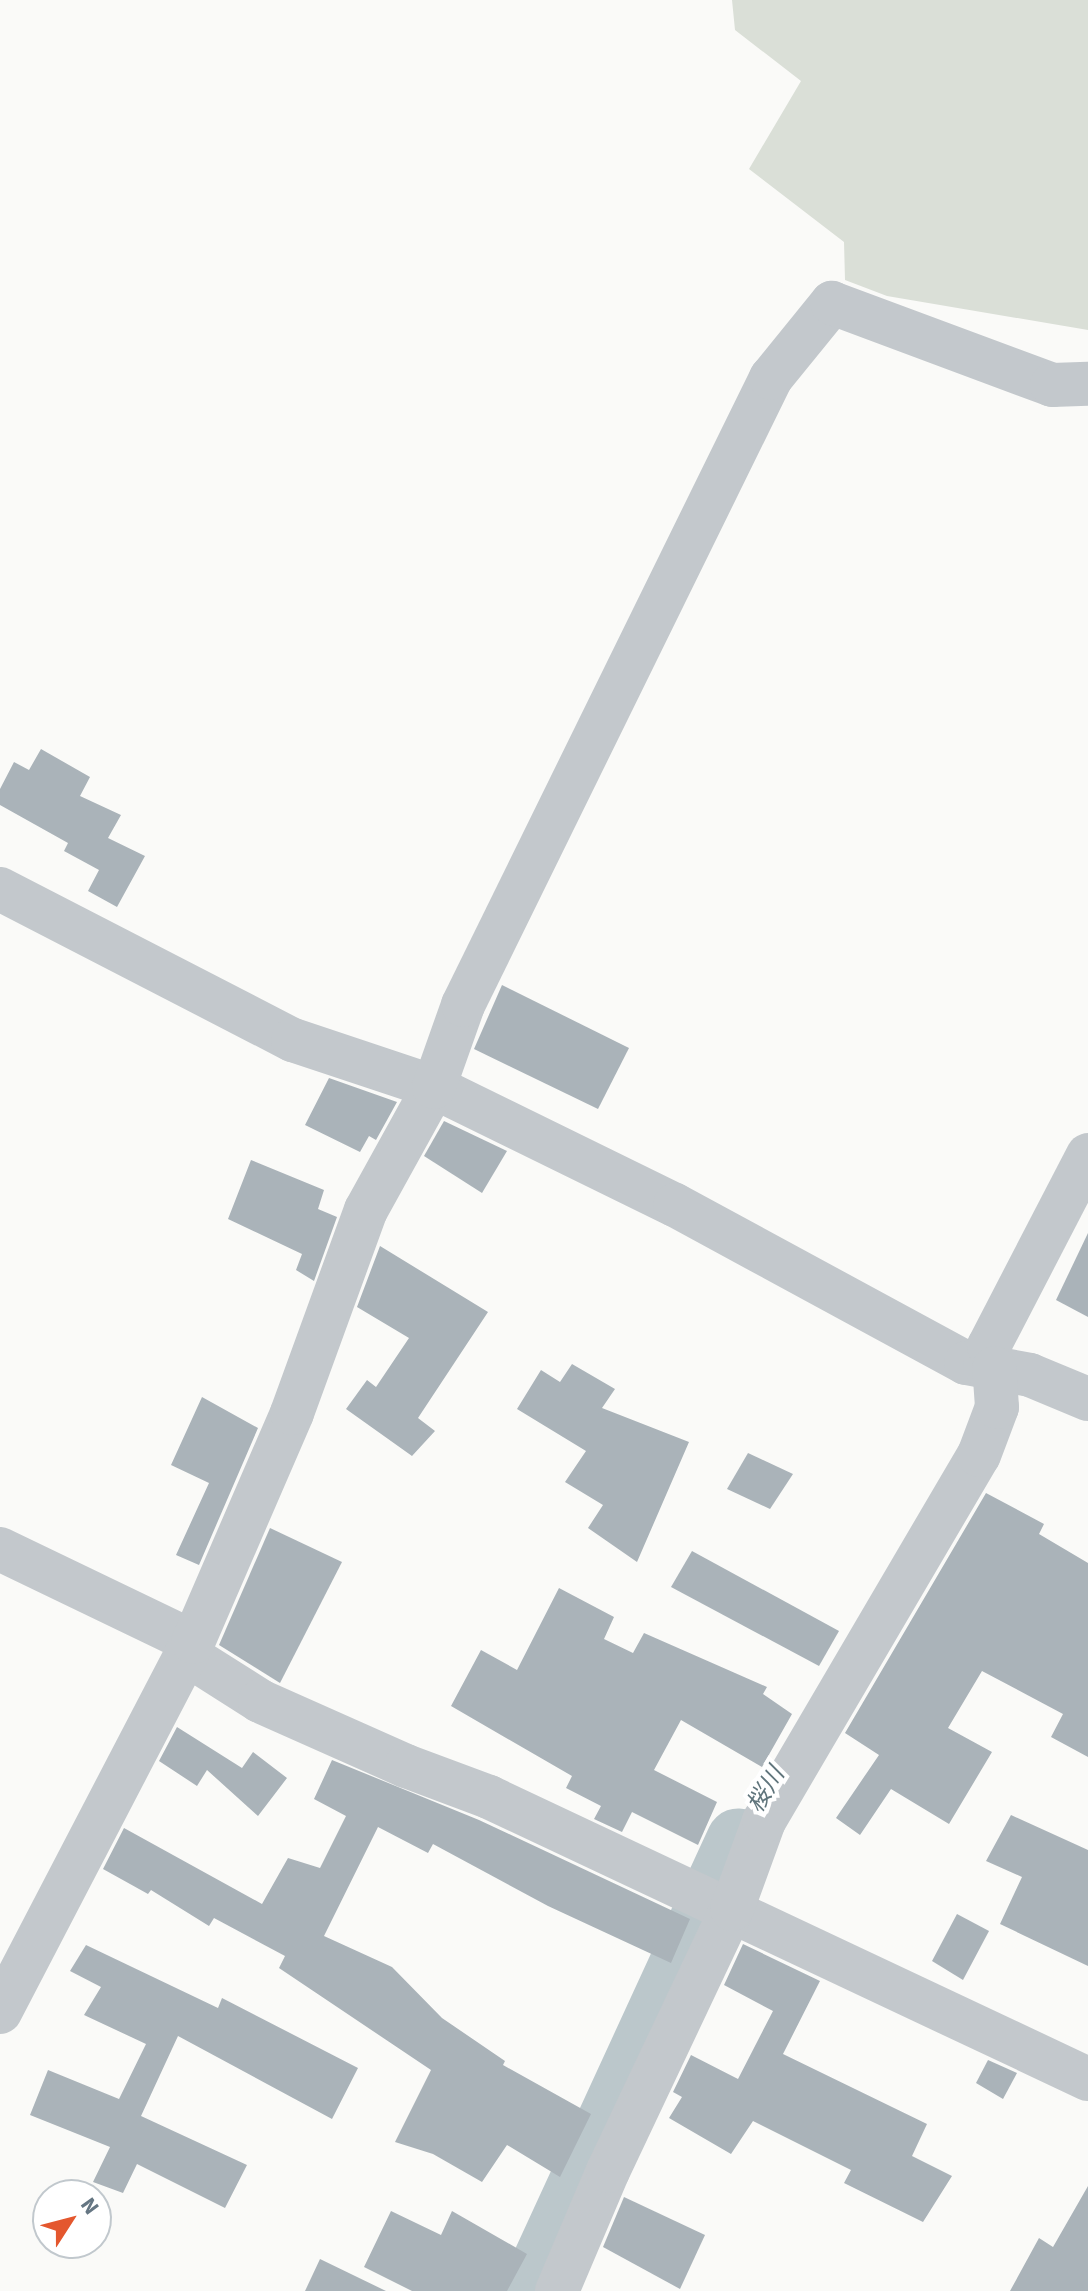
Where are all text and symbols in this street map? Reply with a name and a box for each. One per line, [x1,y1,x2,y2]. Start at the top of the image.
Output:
water label: 桜川 [741,1762,791,1818]
north arrow [32,2179,112,2259]
text: N [73,2191,107,2221]

